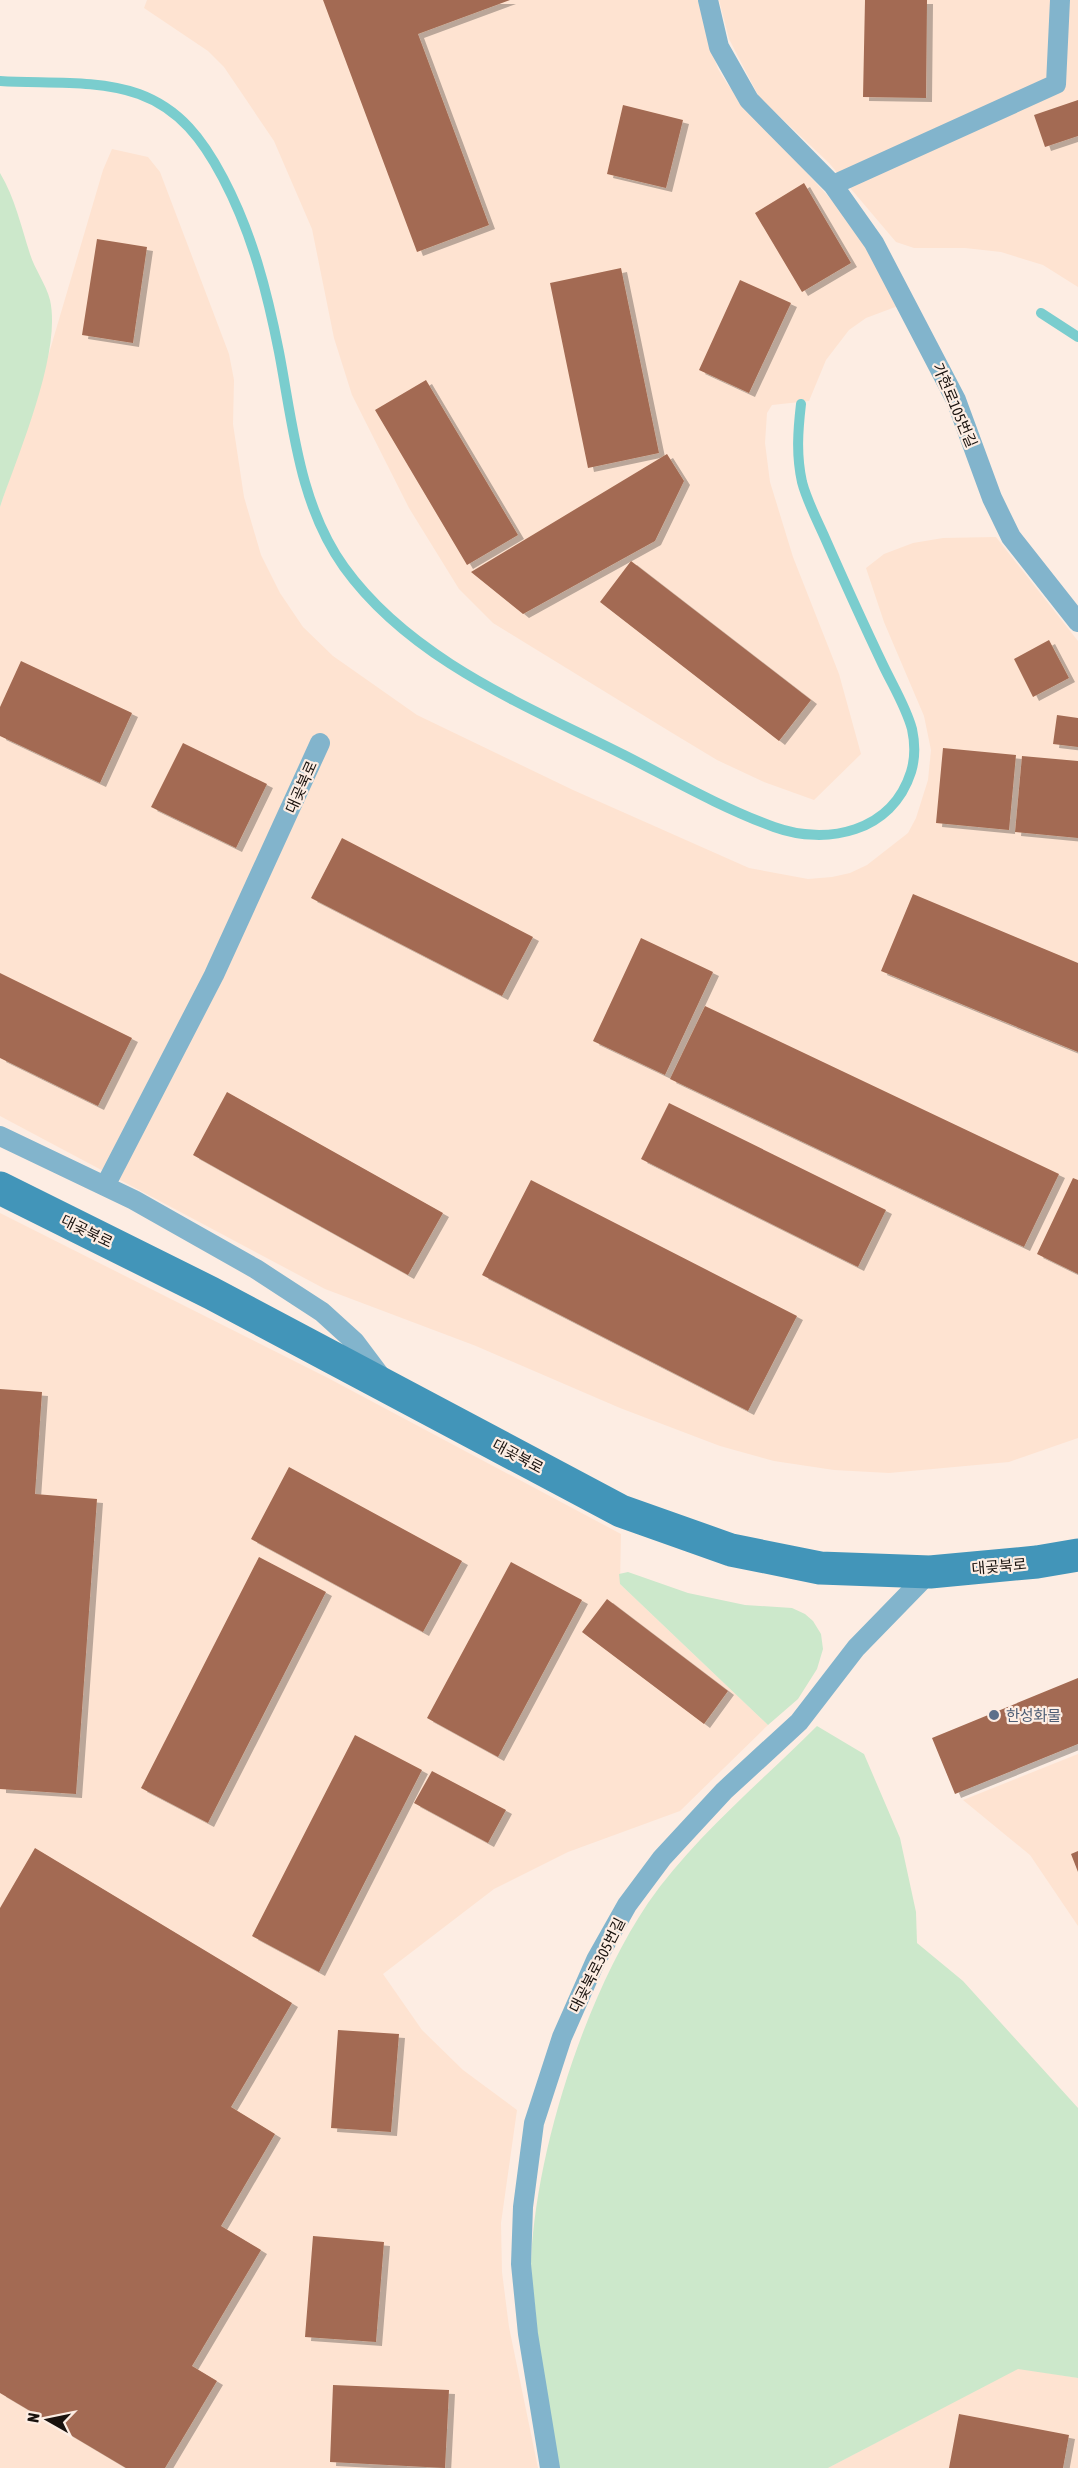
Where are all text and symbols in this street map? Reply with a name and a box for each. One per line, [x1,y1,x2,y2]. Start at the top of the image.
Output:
street label: 가현로105번길 [930,360,980,450]
street label: 대곶북로 [282,758,320,816]
street label: 대곶북로 [58,1211,116,1251]
street label: 대곶북로 [490,1436,546,1476]
street label: 대곶북로 [971,1555,1027,1577]
place label: 한성화물 [1006,1707,1061,1724]
marker: 한성화물 [987,1708,1001,1722]
street label: 대곶북로305번길 [566,1915,628,2015]
north arrow [18,2390,78,2450]
text: N [24,2412,43,2424]

